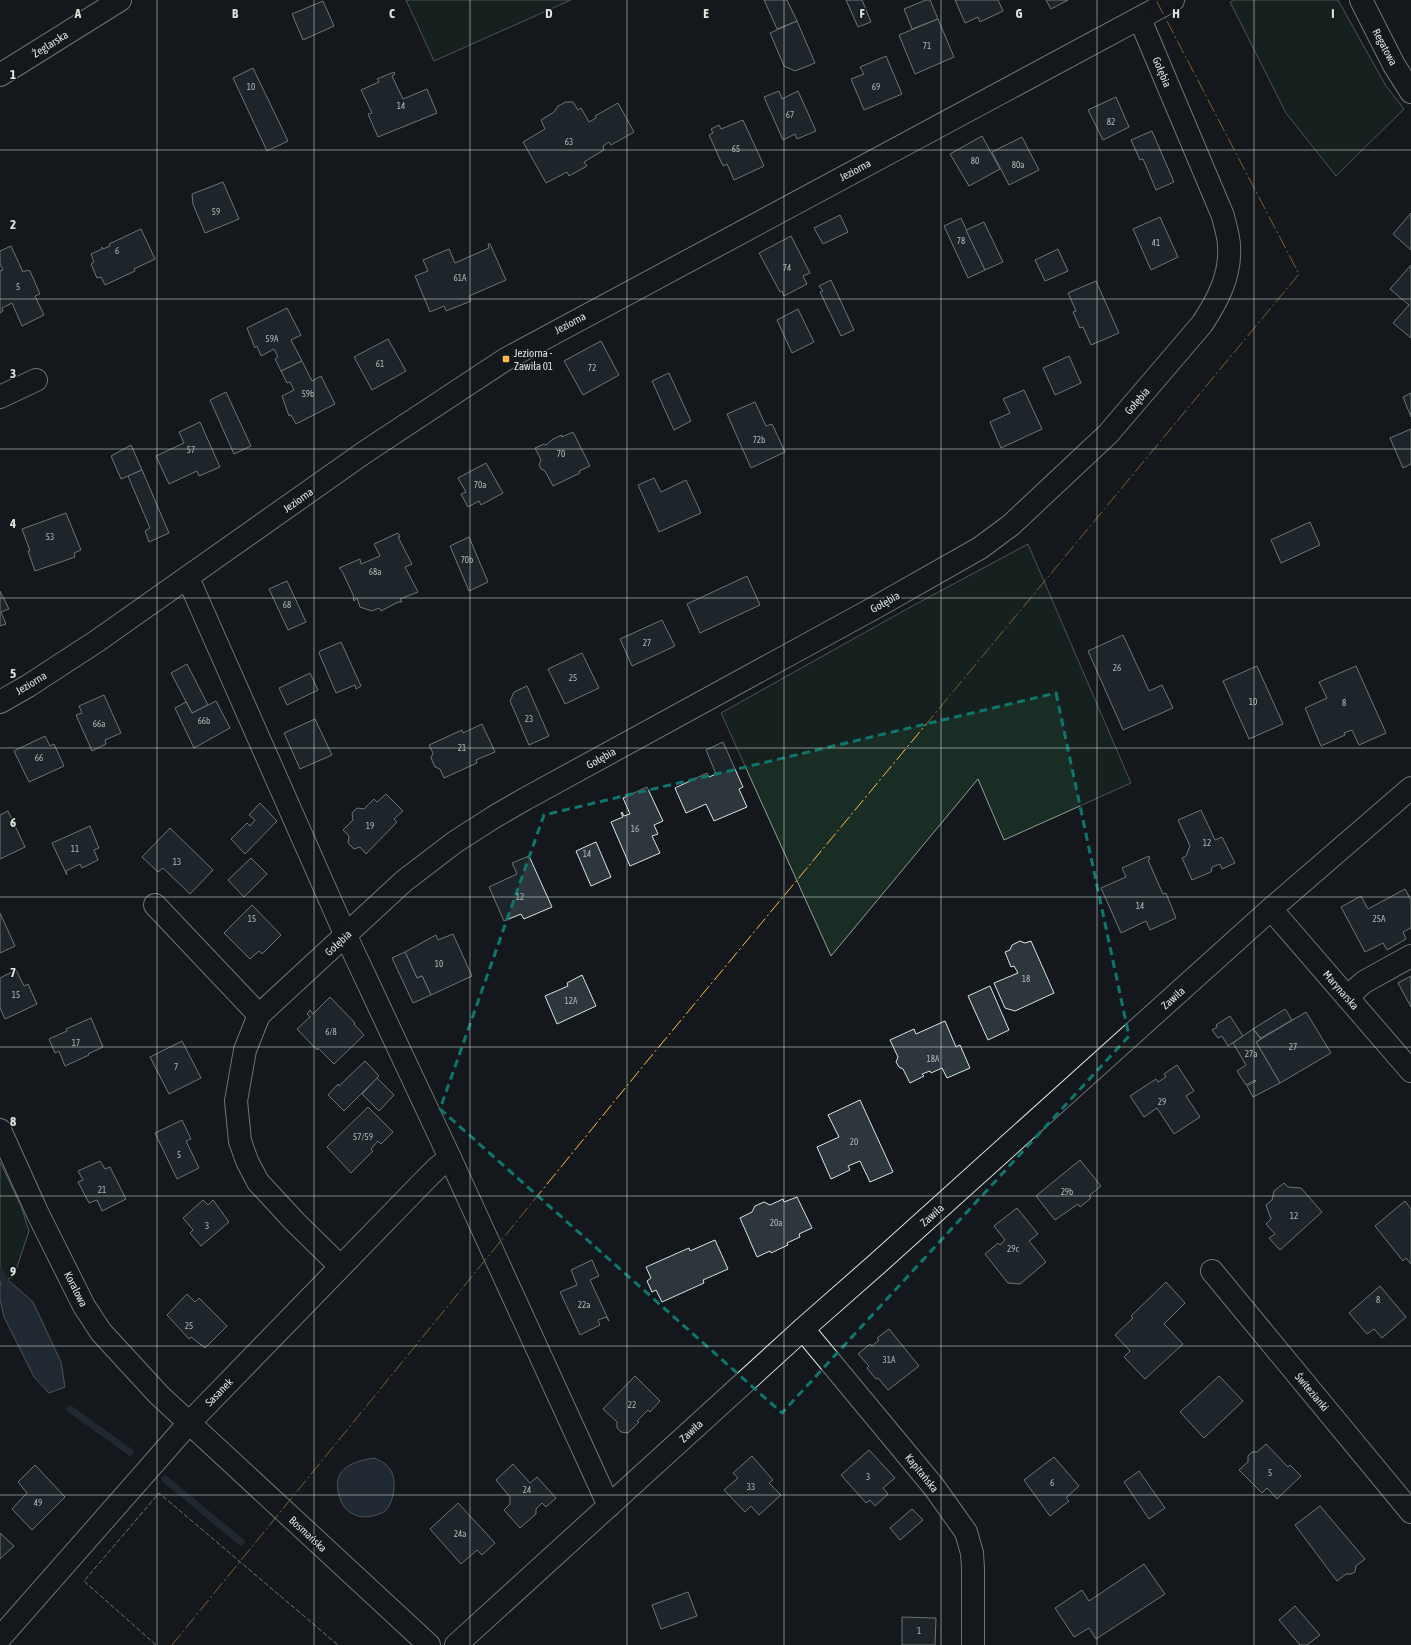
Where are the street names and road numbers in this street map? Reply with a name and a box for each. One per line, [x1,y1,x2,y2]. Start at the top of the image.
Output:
street label: Regatowa [1370,27,1400,67]
street label: Żeglarska [30,28,70,60]
street label: Gołębia [1150,55,1174,89]
street label: Jeziorna [837,157,873,183]
street label: Jeziorna [552,310,588,336]
street label: Gołębia [1122,385,1152,417]
street label: Jeziorna [281,485,315,515]
street label: Gołębia [868,589,902,615]
street label: Jeziorna [13,669,49,697]
street label: Gołębia [584,745,618,771]
street label: Gołębia [322,928,354,958]
street label: Marynarska [1321,968,1361,1012]
street label: Zawiła [1159,984,1187,1012]
street label: Zawiła [918,1201,946,1229]
street label: Koralowa [62,1269,90,1309]
street label: Świtezianki [1293,1371,1331,1413]
street label: Sasanek [203,1376,235,1408]
street label: Zawiła [677,1417,705,1445]
street label: Kapitańska [903,1452,941,1494]
street label: Bosmańska [287,1514,329,1554]

